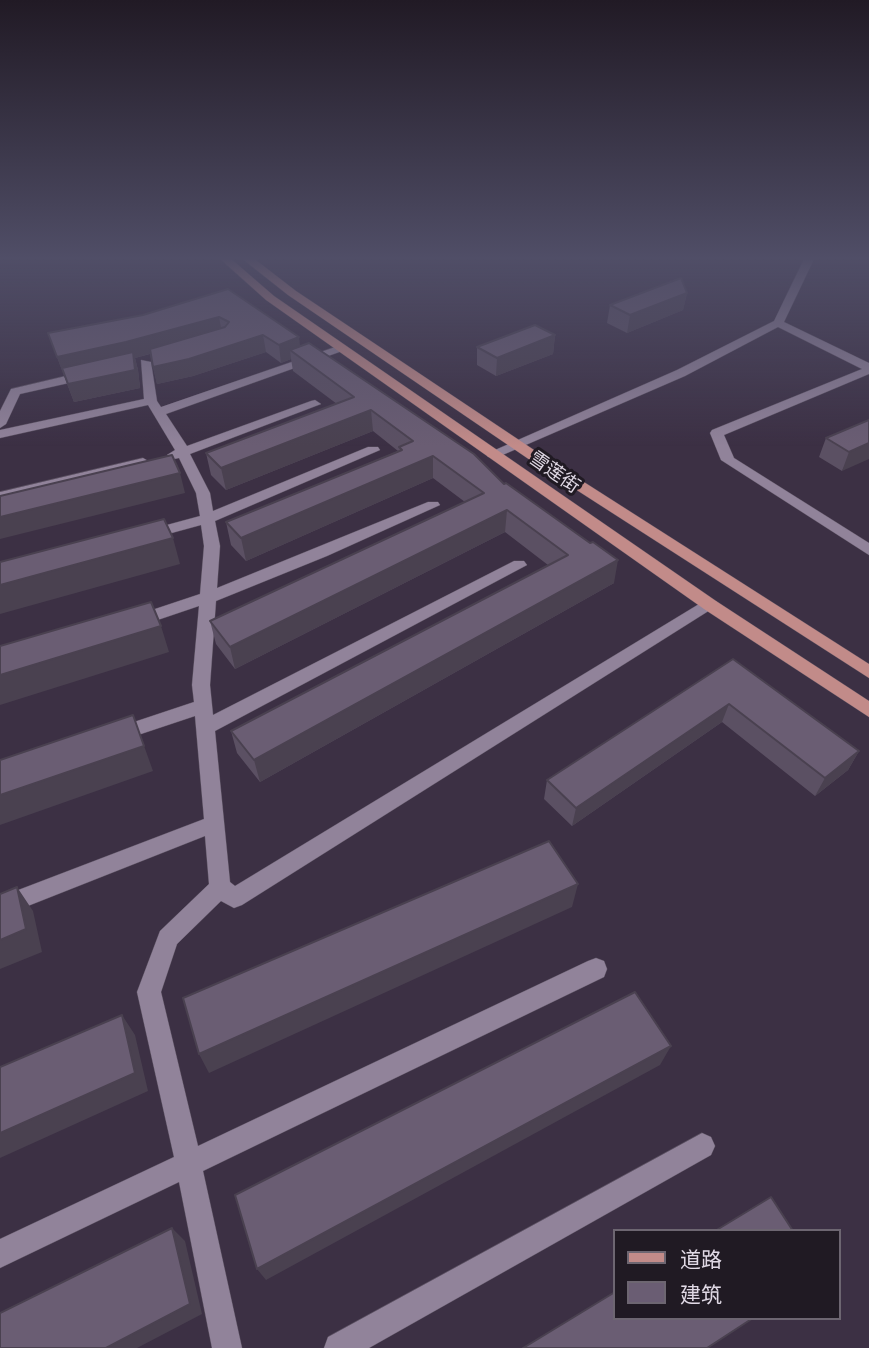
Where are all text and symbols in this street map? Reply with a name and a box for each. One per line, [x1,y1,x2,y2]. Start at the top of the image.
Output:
street label: 雪莲街 [524,447,584,499]
legend [614,1229,841,1320]
text: 道路 [680,1248,722,1271]
text: 建筑 [680,1283,722,1306]

